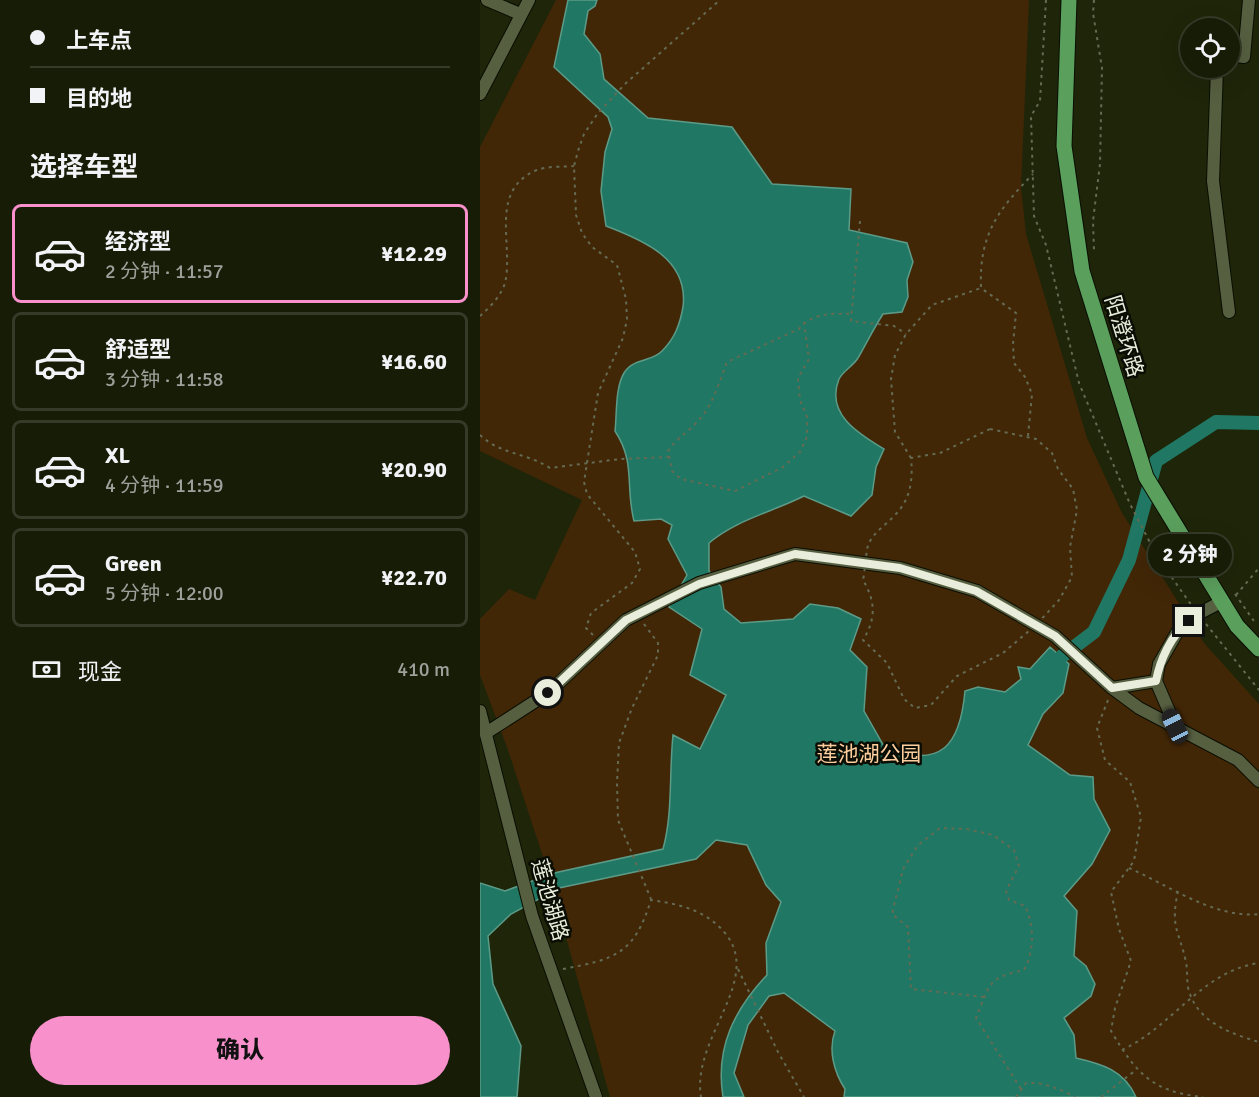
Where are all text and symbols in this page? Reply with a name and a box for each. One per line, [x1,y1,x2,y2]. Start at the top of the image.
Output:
map controls [1180,18,1240,78]
button: locate [1180,18,1240,78]
text: 上车点 [66,27,132,54]
text: 目的地 [66,85,132,112]
text: 选择车型 [30,151,138,184]
icon: car [33,227,87,281]
text: 经济型 [105,228,171,255]
text: ¥12.29 [381,240,447,267]
text: 2 分钟 · 11:57 [105,259,224,284]
street label: 阳澄环路 [1099,292,1149,380]
icon: car [33,335,87,389]
text: 舒适型 [105,336,171,363]
text: ¥16.60 [381,348,447,375]
text: 3 分钟 · 11:58 [105,367,224,392]
text: XL [105,442,130,469]
icon: car [33,443,87,497]
text: ¥20.90 [381,456,447,483]
text: 4 分钟 · 11:59 [105,473,224,498]
callout: 2 分钟 [1147,534,1231,576]
text: 2 分钟 [1162,542,1218,567]
text: Green [105,550,162,577]
icon: car [33,551,87,605]
text: ¥22.70 [381,564,447,591]
text: 5 分钟 · 12:00 [105,581,224,606]
route end [1175,607,1202,634]
icon: cash [30,653,63,686]
text: 410 m [397,657,450,682]
text: 现金 [78,658,122,685]
route start [534,679,561,706]
car [1159,706,1191,746]
park label: 莲池湖公园 [817,741,922,767]
street label: 莲池湖路 [526,856,574,944]
button: 确认 [30,1016,450,1085]

